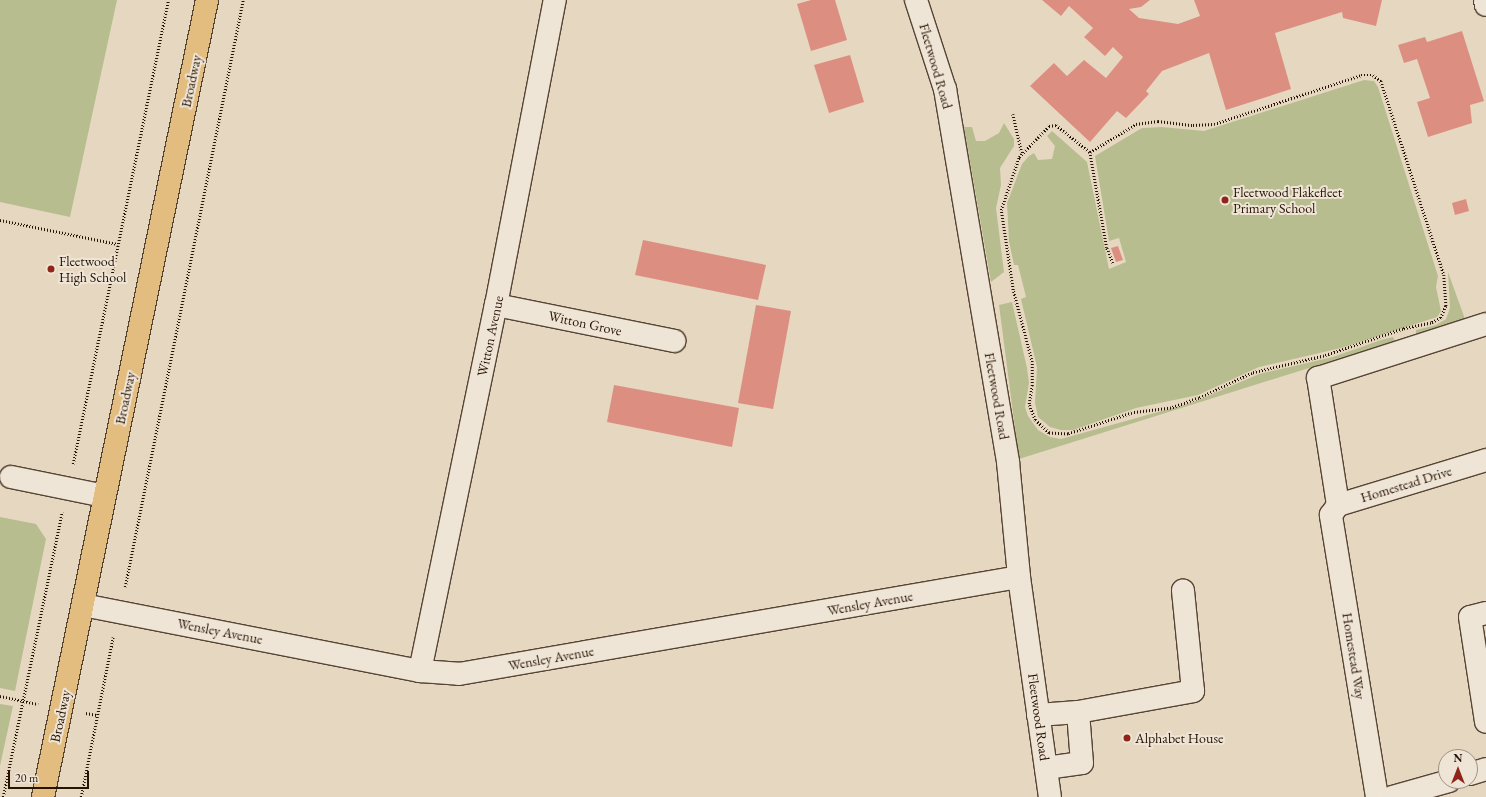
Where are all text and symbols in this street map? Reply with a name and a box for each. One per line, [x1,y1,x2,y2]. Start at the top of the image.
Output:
street label: Fleetwood Road [916,21,956,111]
street label: Broadway [177,53,205,109]
place label: Fleetwood Flakefleet Primary School [1233,184,1342,216]
marker: Fleetwood Flakefleet Primary School [1220,195,1230,205]
place label: Fleetwood High School [59,253,126,286]
marker: Fleetwood High School [46,264,56,274]
street label: Witton Avenue [473,294,507,378]
street label: Witton Grove [547,307,623,339]
street label: Fleetwood Road [981,351,1013,441]
street label: Broadway [111,370,139,426]
street label: Homestead Drive [1358,462,1454,506]
street label: Wensley Avenue [826,587,914,619]
street label: Homestead Way [1339,611,1369,701]
street label: Wensley Avenue [176,614,264,648]
street label: Wensley Avenue [507,642,595,674]
street label: Fleetwood Road [1025,672,1053,762]
street label: Broadway [46,688,74,744]
place label: Alphabet House [1135,730,1223,746]
marker: Alphabet House [1122,733,1132,743]
north arrow [1438,749,1478,789]
text: N [1454,751,1462,765]
scale bar [10,763,91,789]
text: 20 m [15,770,38,786]

